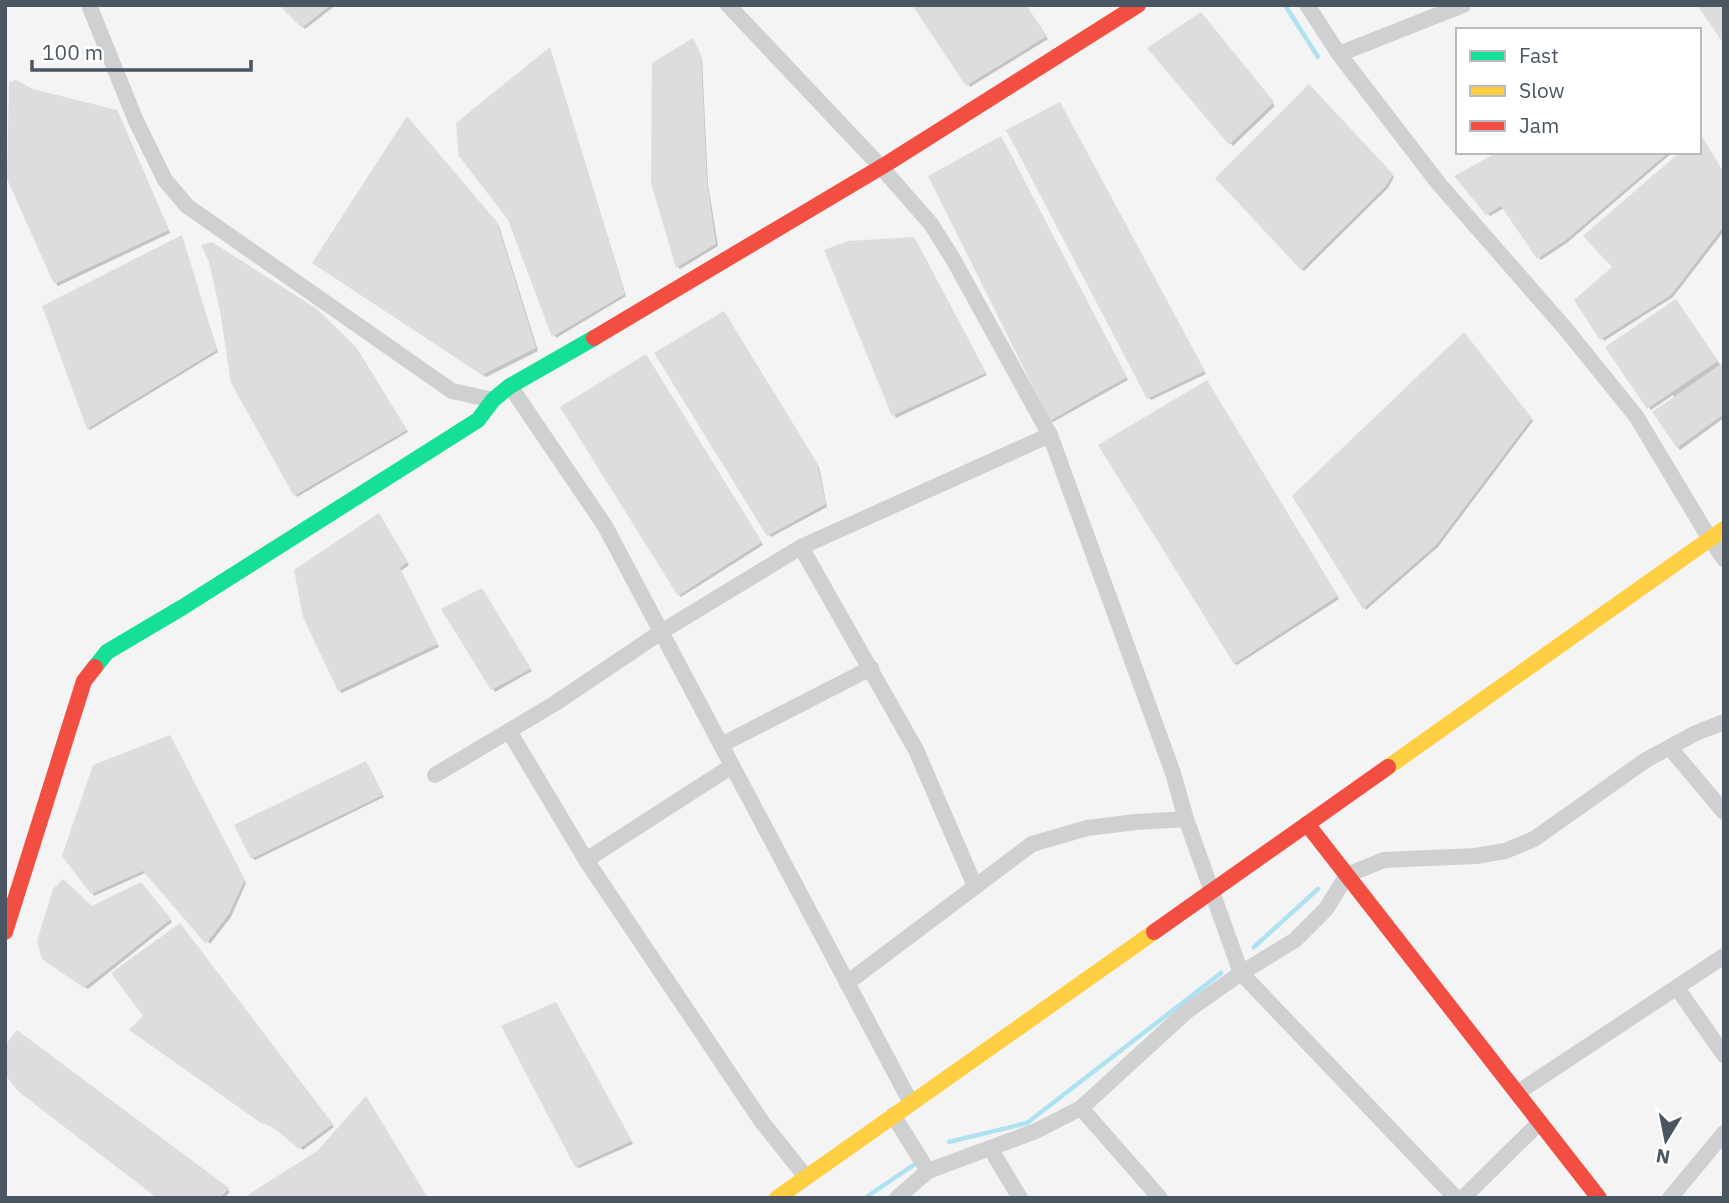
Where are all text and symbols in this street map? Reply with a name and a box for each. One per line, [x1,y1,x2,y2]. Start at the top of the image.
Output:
scale bar [32,28,250,72]
legend [1456,28,1701,154]
text: 100 m [42,38,103,66]
text: Fast [1519,41,1559,69]
text: Slow [1519,76,1565,104]
text: Jam [1519,111,1559,139]
north arrow [1631,1105,1701,1175]
text: N [1654,1144,1672,1170]

